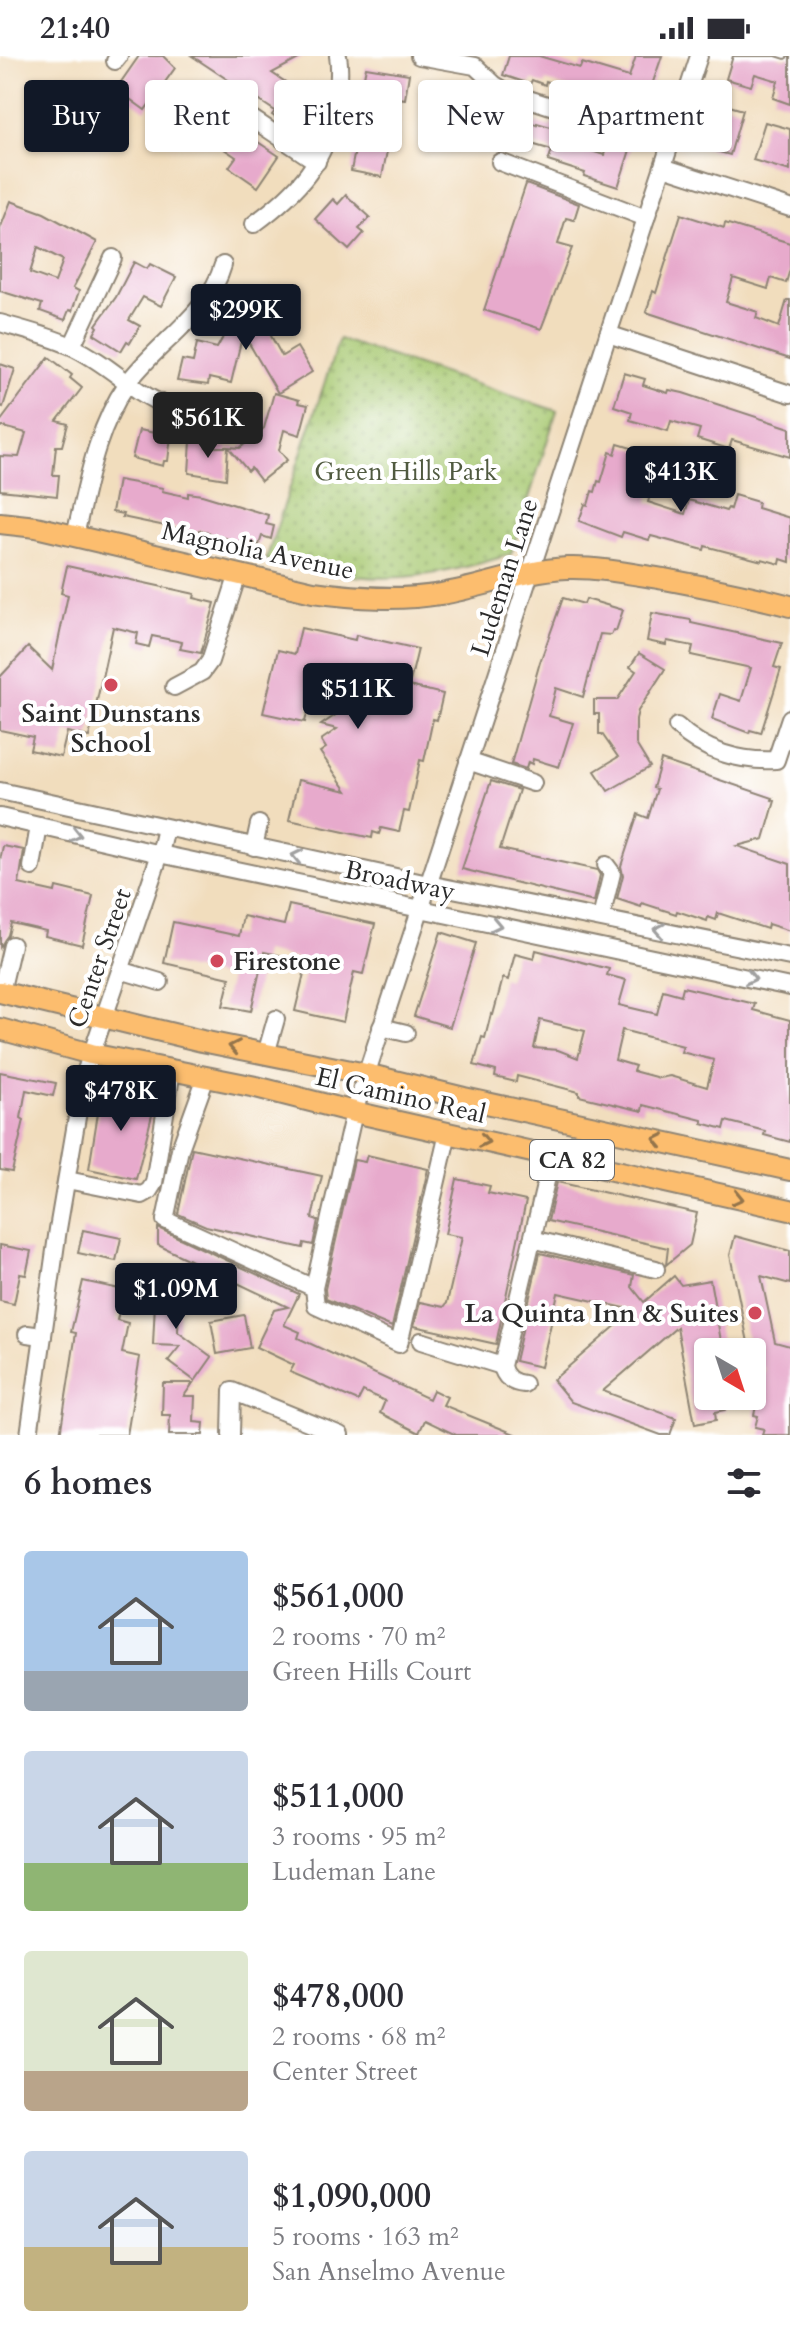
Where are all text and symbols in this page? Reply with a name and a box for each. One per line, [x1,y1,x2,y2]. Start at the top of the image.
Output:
text: 21:40 [40,8,110,49]
chip: Buy [24,80,129,152]
chip: Rent [145,80,258,152]
chip: Filters [274,80,402,152]
chip: New [418,80,533,152]
chip: Apartment [549,80,732,152]
pin: $299K [190,284,302,352]
text: $299K [209,292,283,327]
pin: $561K [152,392,264,460]
text: $561K [171,400,245,435]
pin: $413K [625,446,737,514]
park label: Green Hills Park [314,454,498,489]
text: $413K [644,454,718,489]
street label: Ludeman Lane [462,494,546,661]
street label: Magnolia Avenue [159,513,357,588]
pin: $511K [302,663,414,731]
text: $511K [321,671,395,706]
marker: Saint Dunstans School [102,676,120,694]
place label: Saint Dunstans School [21,696,201,761]
one-way arrow [69,826,82,843]
one-way arrow [291,848,304,865]
street label: Broadway [341,852,459,909]
street label: Center Street [59,884,140,1033]
one-way arrow [489,916,503,933]
one-way arrow [652,922,666,939]
place label: Firestone [233,944,341,979]
marker: Firestone [208,952,226,970]
one-way arrow [743,969,757,986]
one-way arrow [228,1039,242,1056]
street label: El Camino Real [312,1059,490,1132]
pin: $478K [65,1065,177,1133]
text: $478K [84,1073,158,1108]
one-way arrow [477,1132,491,1149]
one-way arrow [653,1132,667,1149]
road number: CA 82 [530,1140,614,1180]
one-way arrow [731,1189,744,1206]
pin: $1.09M [111,1263,241,1331]
text: $1.09M [133,1271,219,1306]
place label: La Quinta Inn & Suites [465,1296,739,1331]
marker: La Quinta Inn & Suites [746,1304,764,1322]
north arrow [694,1338,766,1410]
map controls [694,1338,766,1410]
text: 6 homes [24,1460,152,1506]
icon: filters [722,1461,766,1505]
text: $561,000 [272,1573,404,1619]
icon: home [88,1583,184,1679]
text: 2 rooms · 70 m² [272,1619,445,1654]
text: Green Hills Court [272,1654,471,1689]
text: $511,000 [272,1773,404,1819]
icon: home [88,1783,184,1879]
text: 3 rooms · 95 m² [272,1819,445,1854]
text: Ludeman Lane [272,1854,436,1889]
text: $478,000 [272,1973,404,2019]
icon: home [88,1983,184,2079]
text: 2 rooms · 68 m² [272,2019,445,2054]
text: Center Street [272,2054,418,2089]
text: $1,090,000 [272,2173,431,2219]
icon: home [88,2183,184,2279]
text: 5 rooms · 163 m² [272,2219,459,2254]
text: San Anselmo Avenue [272,2254,506,2289]

